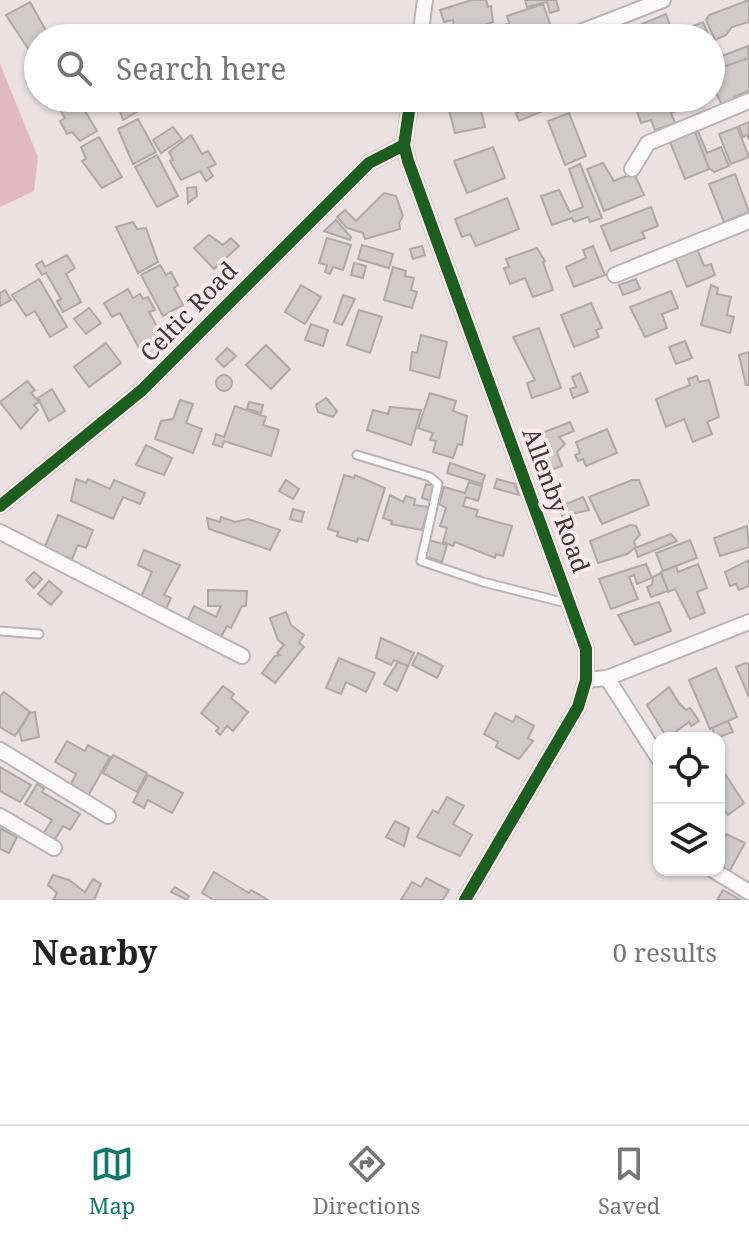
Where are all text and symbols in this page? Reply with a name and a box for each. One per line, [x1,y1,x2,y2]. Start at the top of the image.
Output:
search box [24,24,725,112]
icon: search [52,46,96,90]
text: Search here [116,48,286,89]
street label: Celtic Road [132,254,244,368]
street label: Allenby Road [515,423,599,577]
map controls [653,732,725,876]
button: locate [653,732,725,804]
button: layers [653,804,725,876]
text: Nearby [32,929,158,975]
text: 0 results [612,934,717,970]
tab: Map [89,1142,135,1220]
tab: Directions [313,1142,420,1220]
tab: Saved [598,1142,660,1220]

